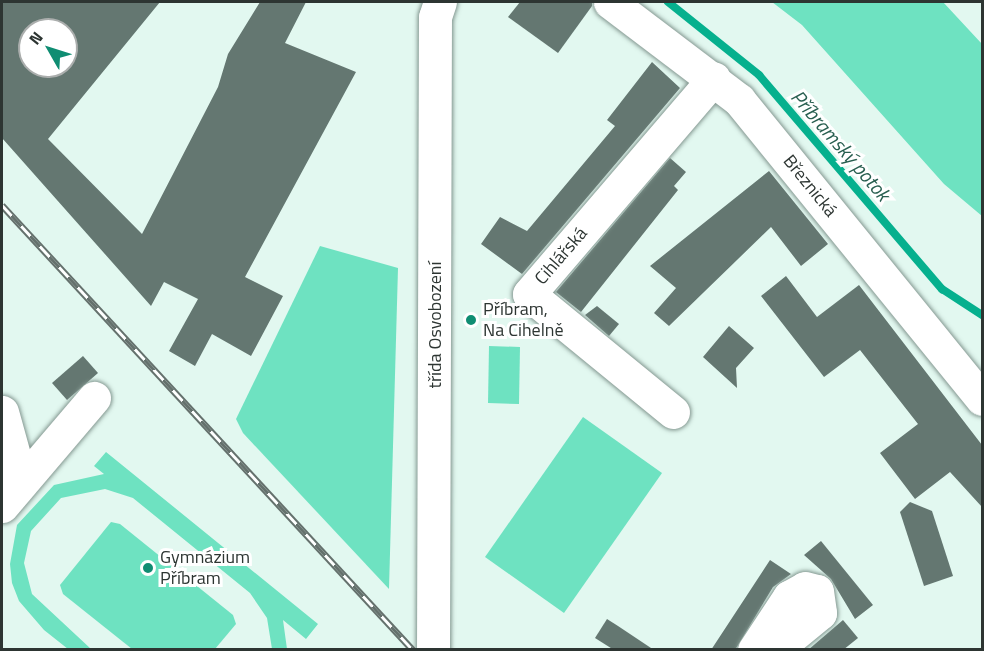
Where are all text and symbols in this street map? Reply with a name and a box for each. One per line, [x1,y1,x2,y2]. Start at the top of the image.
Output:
north arrow [18,18,78,78]
text: N [23,26,48,50]
water label: Příbramský potok [786,85,896,205]
street label: Březnická [778,151,842,221]
street label: Cihlářská [530,223,592,289]
street label: třída Osvobození [424,262,446,388]
place label: Příbram, Na Cihelně [483,299,564,342]
marker: Příbram, Na Cihelně [464,313,478,327]
place label: Gymnázium Příbram [160,547,250,590]
marker: Gymnázium Příbram [141,561,155,575]

